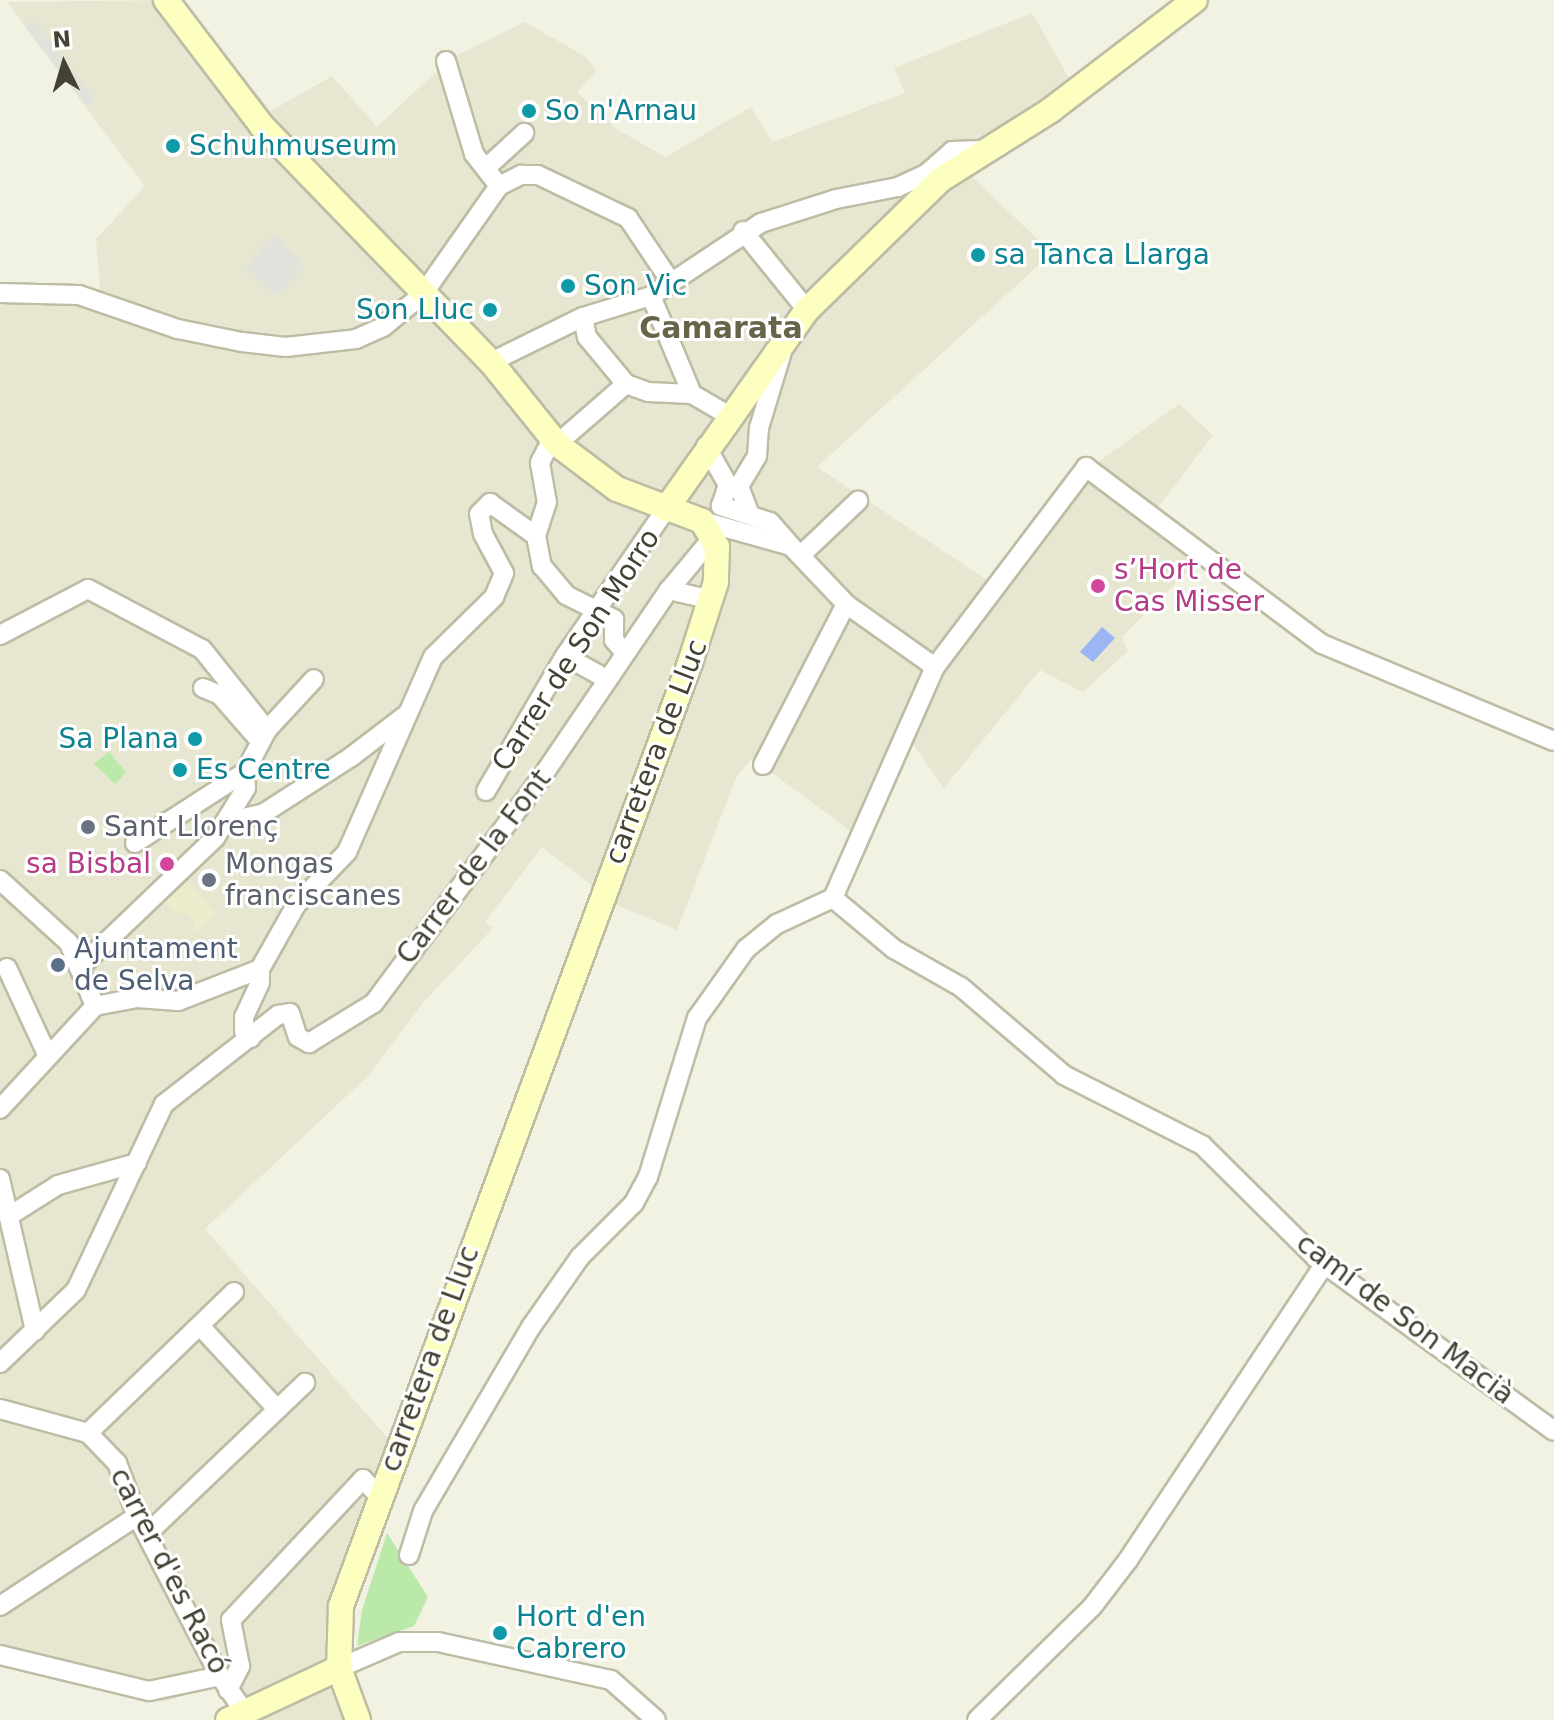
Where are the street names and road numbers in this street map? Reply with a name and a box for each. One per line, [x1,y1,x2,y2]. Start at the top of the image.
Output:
street label: Carrer de Son Morro [485,523,667,777]
street label: carretera de Lluc [598,635,714,869]
street label: Carrer de la Font [390,763,558,971]
street label: camí de Son Macià [1290,1226,1520,1412]
street label: carretera de Lluc [374,1241,486,1477]
street label: carrer d'es Racó [103,1462,235,1680]

